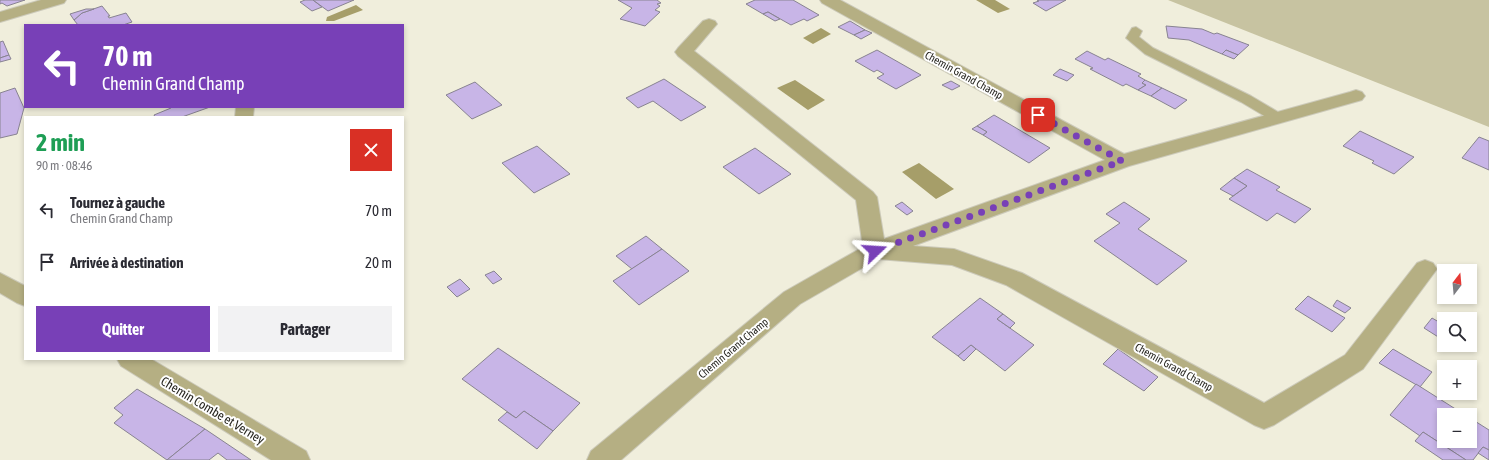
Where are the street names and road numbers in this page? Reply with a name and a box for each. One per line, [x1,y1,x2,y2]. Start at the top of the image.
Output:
street label: Chemin Grand Champ [923,49,1005,101]
street label: Chemin Grand Champ [696,315,770,381]
street label: Chemin Grand Champ [1133,341,1215,393]
street label: Chemin Combe et Verney [158,374,268,448]

